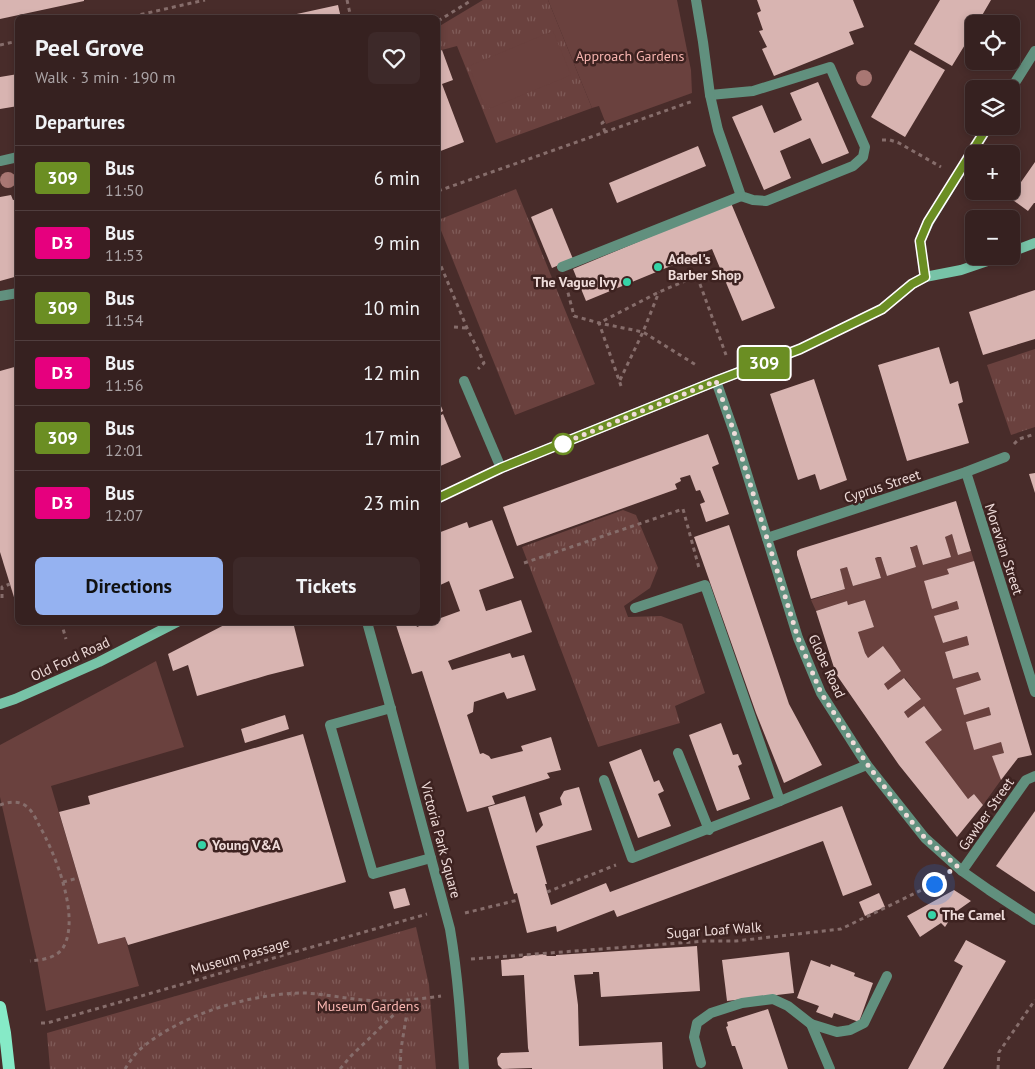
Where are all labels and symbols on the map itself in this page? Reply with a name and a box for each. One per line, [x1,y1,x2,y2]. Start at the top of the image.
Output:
park label: Approach Gardens [576,47,684,65]
place label: Adeel's Barber Shop [668,250,742,284]
marker: Adeel's Barber Shop [652,261,664,273]
place label: The Vague Ivy [533,273,617,291]
marker: The Vague Ivy [621,276,633,288]
line badge: 309 [735,347,793,379]
unlabelled marker [552,433,574,455]
street label: Cyprus Street [842,465,923,507]
street label: Moravian Street [981,501,1027,597]
street label: Globe Road [804,631,850,701]
street label: Old Ford Road [28,633,112,685]
street label: Gawber Street [954,774,1018,854]
street label: Victoria Park Square [417,779,465,900]
place label: Young V&A [211,836,281,854]
marker: Young V&A [196,839,208,851]
your location [922,872,947,897]
place label: The Camel [942,906,1006,924]
marker: The Camel [926,909,938,921]
street label: Sugar Loaf Walk [666,918,763,942]
street label: Museum Passage [189,933,291,979]
park label: Museum Gardens [317,997,419,1015]

